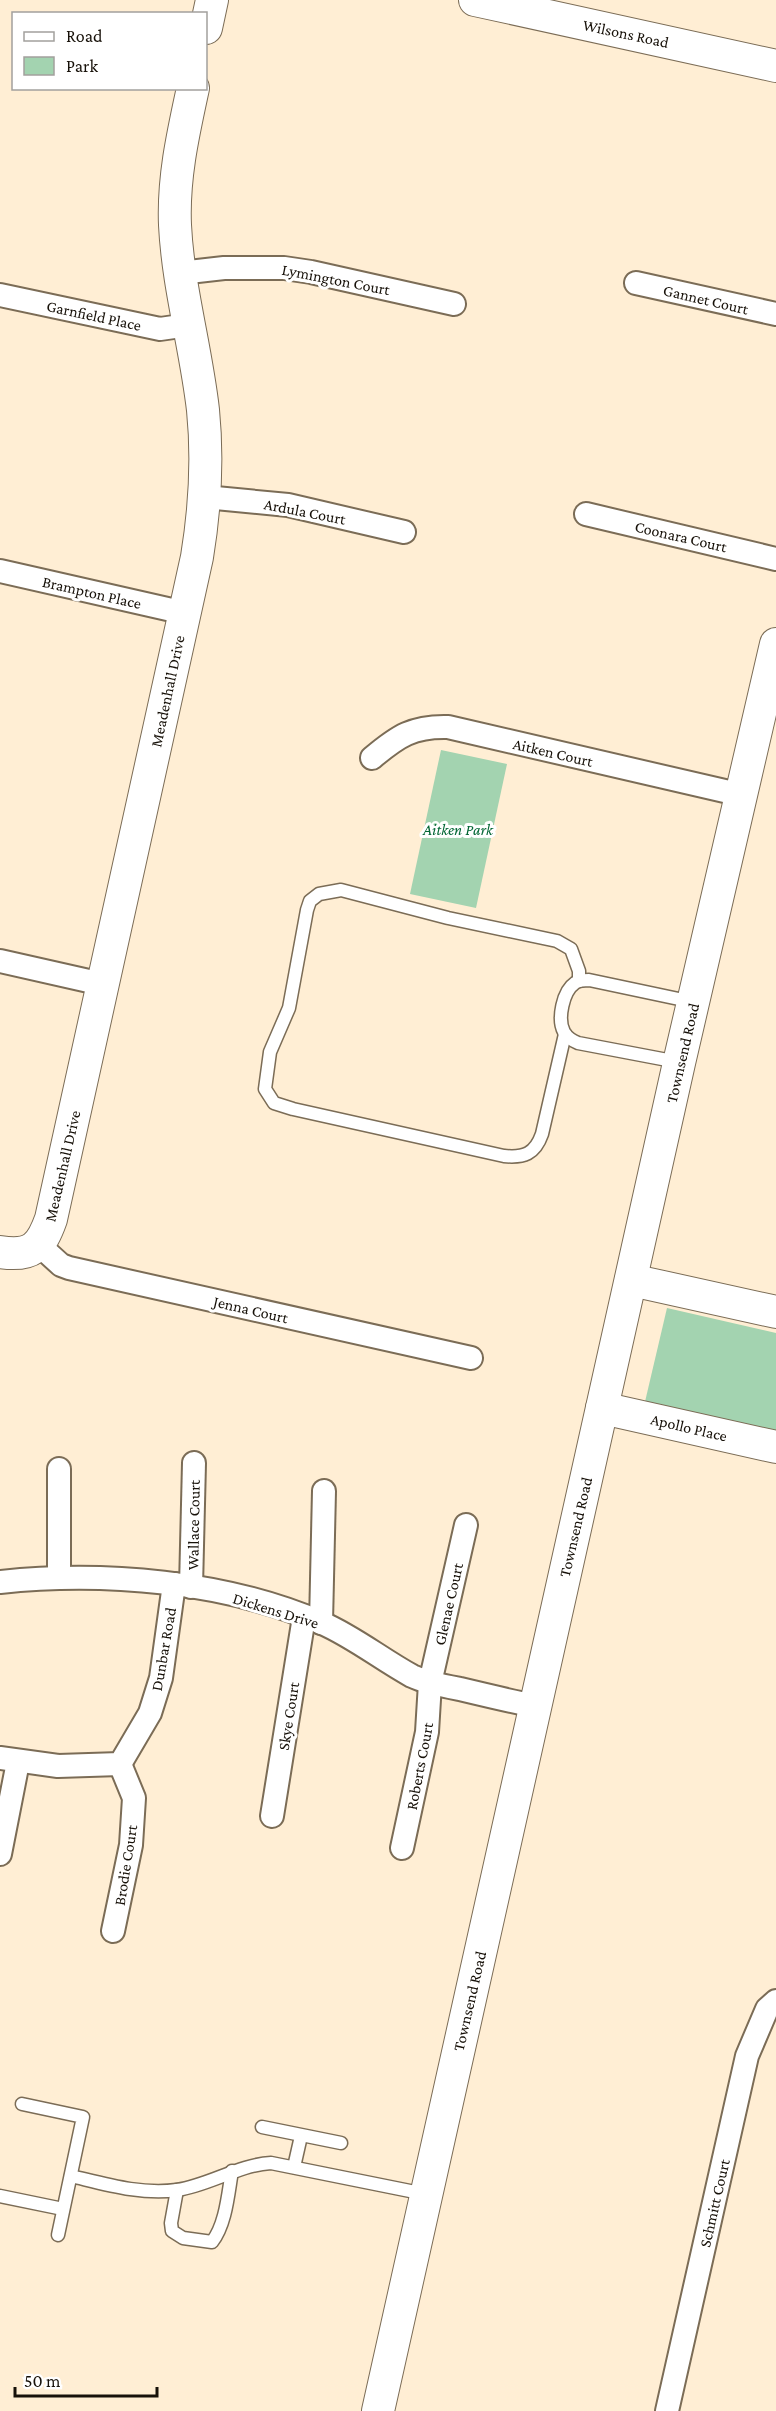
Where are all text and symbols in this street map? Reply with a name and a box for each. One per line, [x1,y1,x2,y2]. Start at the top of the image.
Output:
legend [12,12,207,90]
street label: Wilsons Road [581,16,671,51]
text: Road [66,26,103,46]
text: Park [66,56,98,76]
street label: Lymington Court [280,261,392,299]
street label: Gannet Court [662,281,751,318]
street label: Garnfield Place [45,297,143,334]
street label: Ardula Court [263,495,348,528]
street label: Coonara Court [633,518,729,555]
street label: Brampton Place [41,573,143,613]
street label: Meadenhall Drive [147,634,188,749]
street label: Aitken Court [511,735,595,770]
park label: Aitken Park [422,821,494,838]
street label: Townsend Road [663,1001,702,1105]
street label: Meadenhall Drive [41,1109,84,1224]
street label: Jenna Court [210,1292,291,1327]
street label: Apollo Place [649,1410,729,1446]
street label: Townsend Road [556,1475,595,1579]
street label: Wallace Court [184,1479,203,1570]
street label: Glenae Court [431,1561,466,1647]
street label: Dickens Drive [231,1589,321,1632]
street label: Dunbar Road [148,1605,179,1692]
street label: Skye Court [275,1680,303,1752]
street label: Roberts Court [403,1720,436,1811]
street label: Brodie Court [111,1823,140,1907]
street label: Townsend Road [450,1949,489,2053]
street label: Schmitt Court [696,2157,733,2249]
scale bar [15,2360,158,2398]
text: 50 m [24,2371,61,2391]

